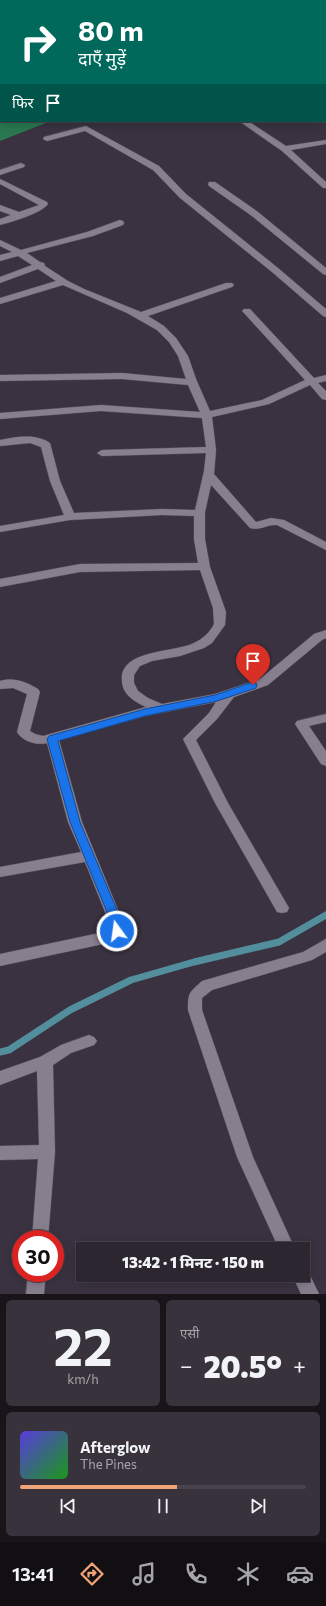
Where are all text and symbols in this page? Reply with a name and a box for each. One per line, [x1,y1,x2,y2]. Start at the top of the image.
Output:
text: 80 m [78,13,144,47]
icon: right [12,16,64,68]
text: दाएँ मुड़ें [78,47,126,69]
icon: arrive [42,92,64,114]
text: फिर [12,93,34,111]
pin [236,644,270,685]
icon: arrive [242,650,264,672]
position arrow [96,910,138,952]
speed limit sign: 30 [12,1230,64,1282]
text: 13:42 · 1 मिनट · 150 m [122,1253,264,1271]
text: 22 [53,1313,113,1377]
text: एसी [180,1325,199,1341]
text: 20.5° [203,1347,282,1384]
text: − [180,1352,193,1379]
text: + [293,1352,306,1379]
text: km/h [67,1371,99,1387]
text: Afterglow [80,1438,150,1456]
text: The Pines [80,1456,137,1472]
icon: previous [57,1495,79,1517]
icon: pause [152,1495,174,1517]
icon: next [247,1495,269,1517]
icon: directions [78,1560,106,1588]
icon: music [130,1560,158,1588]
icon: phone [182,1560,210,1588]
icon: climate [234,1560,262,1588]
icon: car [286,1560,314,1588]
text: 13:41 [12,1563,54,1585]

